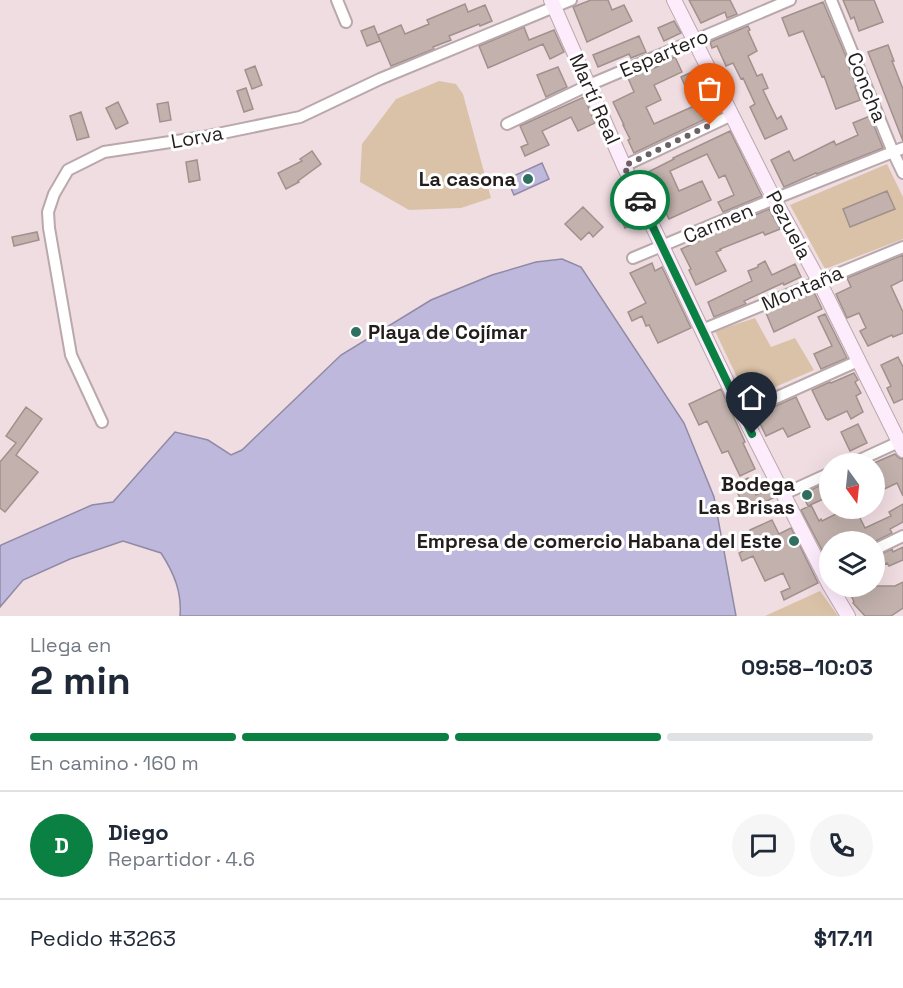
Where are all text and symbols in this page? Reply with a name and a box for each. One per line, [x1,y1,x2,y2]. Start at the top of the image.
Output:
street label: Espartero [616,23,712,83]
street label: Concha [841,48,893,126]
street label: Martí Real [564,50,626,148]
pin [684,63,735,125]
icon: bag [693,72,726,105]
street label: Lorva [169,120,225,154]
place label: La casona [419,166,516,192]
courier [610,170,670,230]
marker: La casona [521,172,535,186]
icon: car [624,184,657,217]
street label: Pezuela [760,186,818,264]
street label: Carmen [679,197,757,249]
street label: Montaña [757,259,847,317]
place label: Playa de Cojímar [368,319,527,345]
marker: Playa de Cojímar [349,325,363,339]
pin [726,372,777,434]
icon: home [735,381,768,414]
north arrow [819,453,885,519]
map controls [819,453,885,597]
place label: Bodega Las Brisas [698,471,795,520]
marker: Bodega Las Brisas [800,488,814,502]
place label: Empresa de comercio Habana del Este [417,528,782,554]
button: layers [819,531,885,597]
marker: Empresa de comercio Habana del Este [787,534,801,548]
text: Llega en [30,632,111,658]
text: 09:58–10:03 [741,653,873,681]
text: 2 min [30,656,131,705]
text: En camino · 160 m [30,750,199,776]
button: chat [732,814,795,877]
button: phone [810,814,873,877]
text: Diego [108,818,169,846]
text: D [54,831,69,859]
text: Repartidor · 4.6 [108,846,255,872]
text: Pedido #3263 [30,924,176,952]
text: $17.11 [814,924,873,952]

